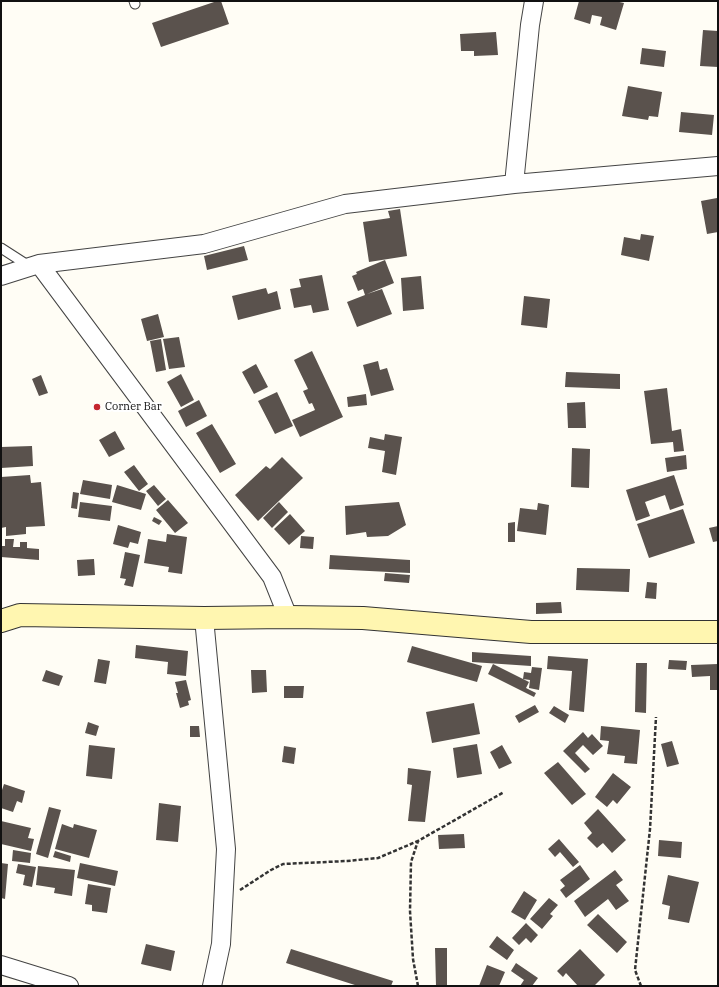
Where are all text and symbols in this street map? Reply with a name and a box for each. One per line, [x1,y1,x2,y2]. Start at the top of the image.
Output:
place label: Corner Bar [105,400,162,414]
marker: Corner Bar [92,402,102,412]

